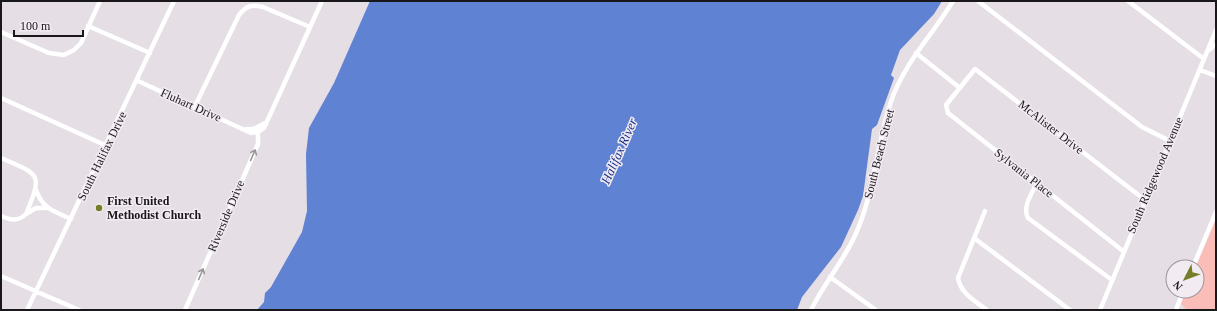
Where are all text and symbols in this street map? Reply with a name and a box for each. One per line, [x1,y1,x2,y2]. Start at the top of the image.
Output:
scale bar [14,12,83,38]
text: 100 m [20,19,51,33]
street label: Fluhart Drive [158,85,224,125]
street label: McAlister Drive [1016,97,1086,157]
street label: South Beach Street [861,107,897,200]
street label: South Halifax Drive [74,109,130,203]
water label: Halifax River [597,115,641,187]
street label: South Ridgewood Avenue [1124,115,1186,235]
street label: Sylvania Place [992,146,1056,200]
one-way arrow [249,149,257,161]
street label: Riverside Drive [205,178,247,254]
place label: First United Methodist Church [107,194,201,222]
marker: First United Methodist Church [94,203,104,213]
north arrow [1165,259,1205,299]
one-way arrow [198,269,205,281]
text: N [1170,279,1185,293]

